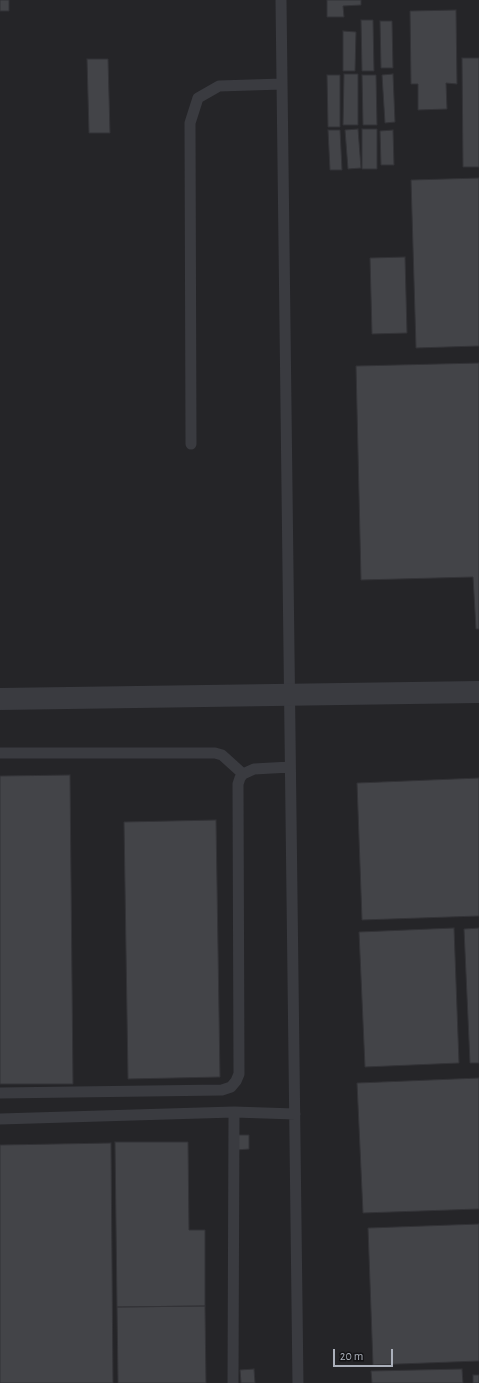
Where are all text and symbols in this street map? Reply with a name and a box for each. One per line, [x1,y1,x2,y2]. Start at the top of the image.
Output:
scale bar [335,1341,395,1367]
text: 20 m [340,1350,363,1362]

